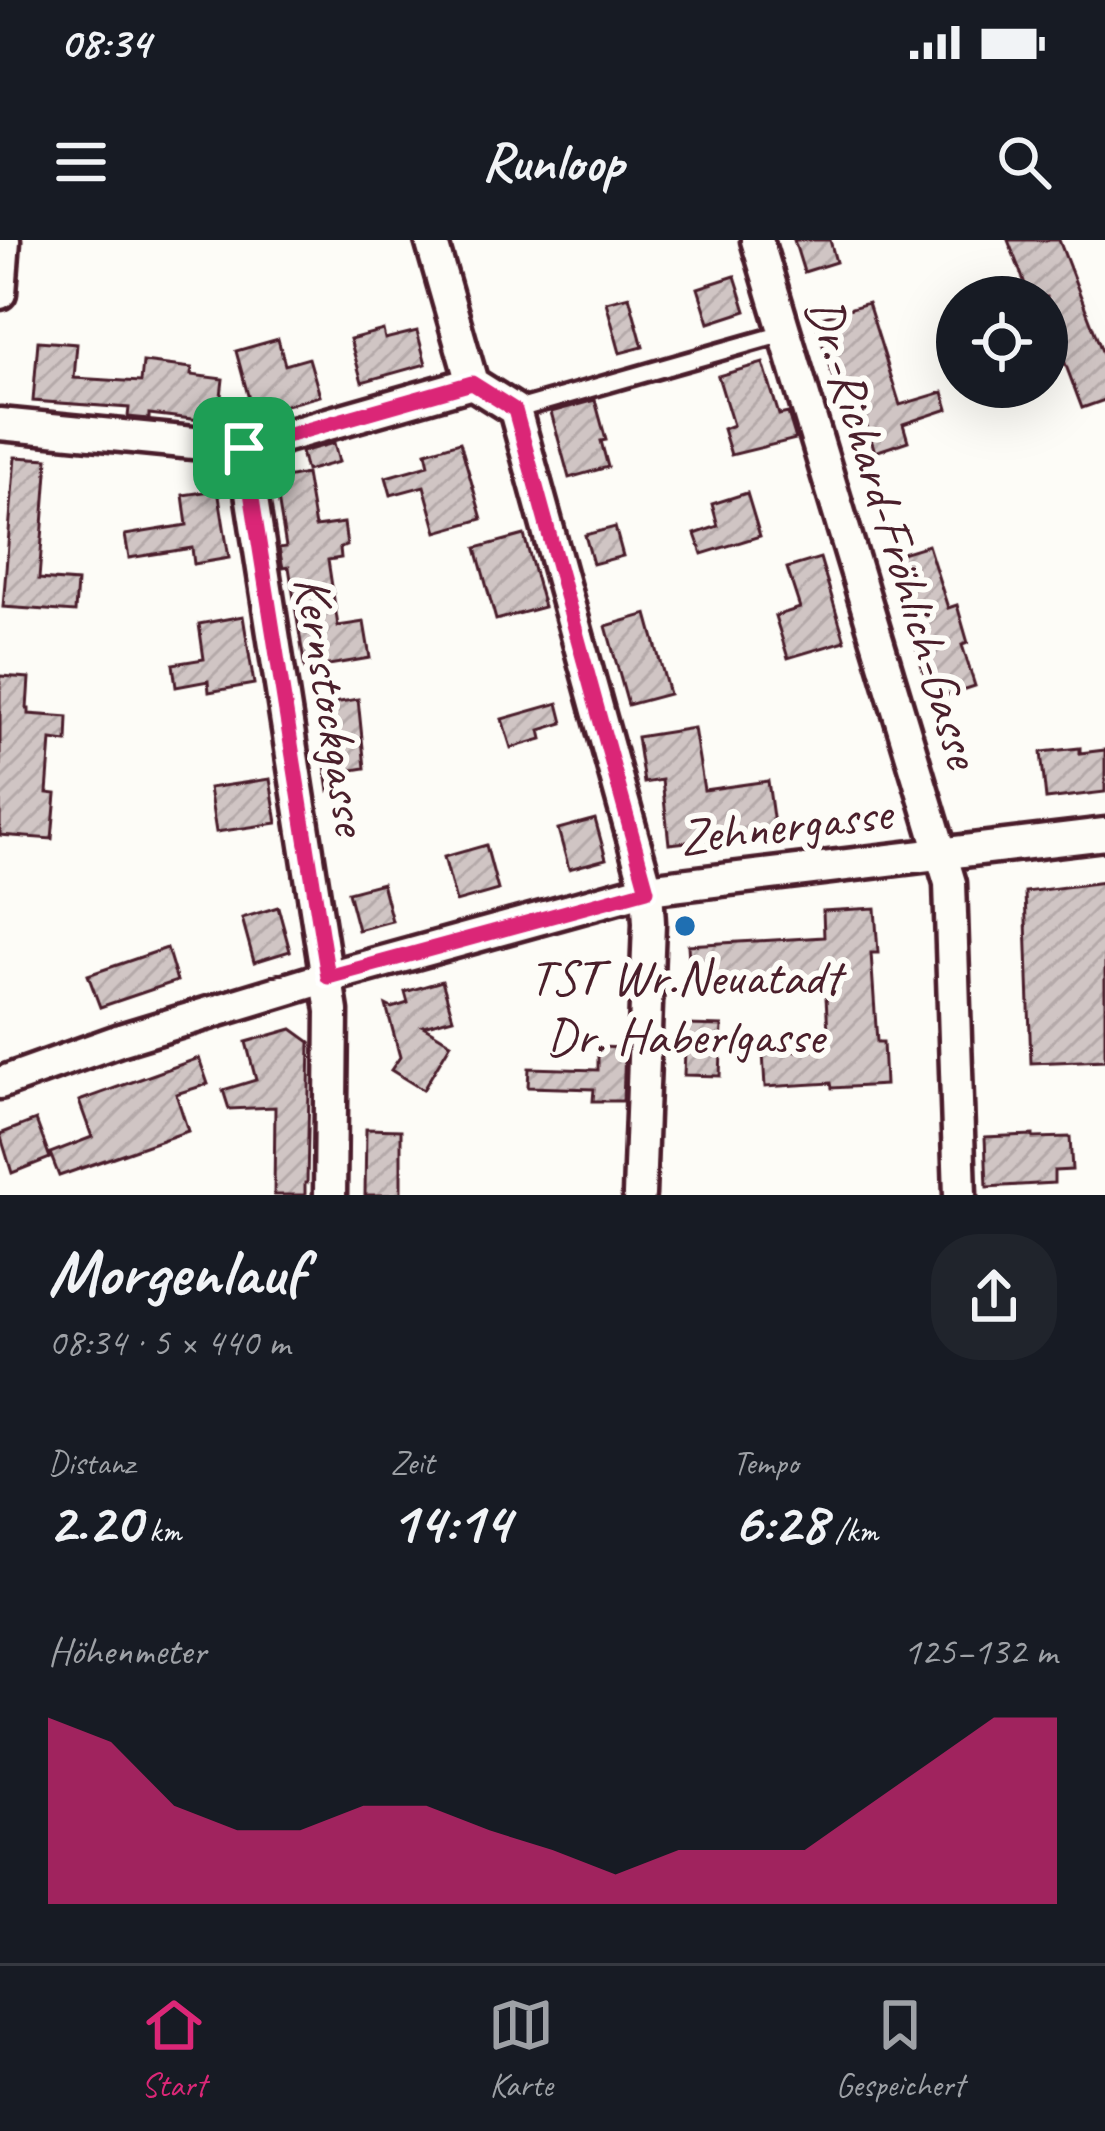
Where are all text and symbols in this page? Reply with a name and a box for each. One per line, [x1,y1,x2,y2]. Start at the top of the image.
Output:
text: 08:34 [60,14,150,71]
text: Runloop [482,128,623,196]
icon: menu [48,129,114,195]
icon: search [991,129,1057,195]
map controls [936,276,1068,408]
button: locate [936,276,1068,408]
street label: Dr.-Richard-Fröhlich-Gasse [792,290,997,778]
pin [193,397,295,499]
icon: arrive [211,415,277,481]
street label: Kernstockgasse [280,572,385,842]
street label: Zehnergasse [675,780,898,870]
marker: TST Wr.Neuatadt Dr. Haberlgasse [672,913,698,939]
place label: TST Wr.Neuatadt Dr. Haberlgasse [529,945,847,1068]
text: Morgenlauf [48,1231,304,1314]
button: share [931,1234,1057,1360]
text: 08:34 · 5 × 440 m [48,1318,290,1367]
text: Distanz [48,1442,134,1484]
text: Zeit [390,1442,434,1484]
text: Tempo [733,1442,798,1484]
text: 2.20 [48,1484,141,1560]
text: 14:14 [390,1484,510,1560]
text: 6:28 [733,1484,827,1560]
text: km [141,1510,181,1552]
text: /km [827,1510,878,1552]
text: Höhenmeter [48,1627,206,1676]
text: 125–132 m [903,1627,1057,1676]
tab: Start [141,1992,207,2106]
tab: Karte [488,1992,554,2106]
tab: Gespeichert [836,1992,964,2106]

